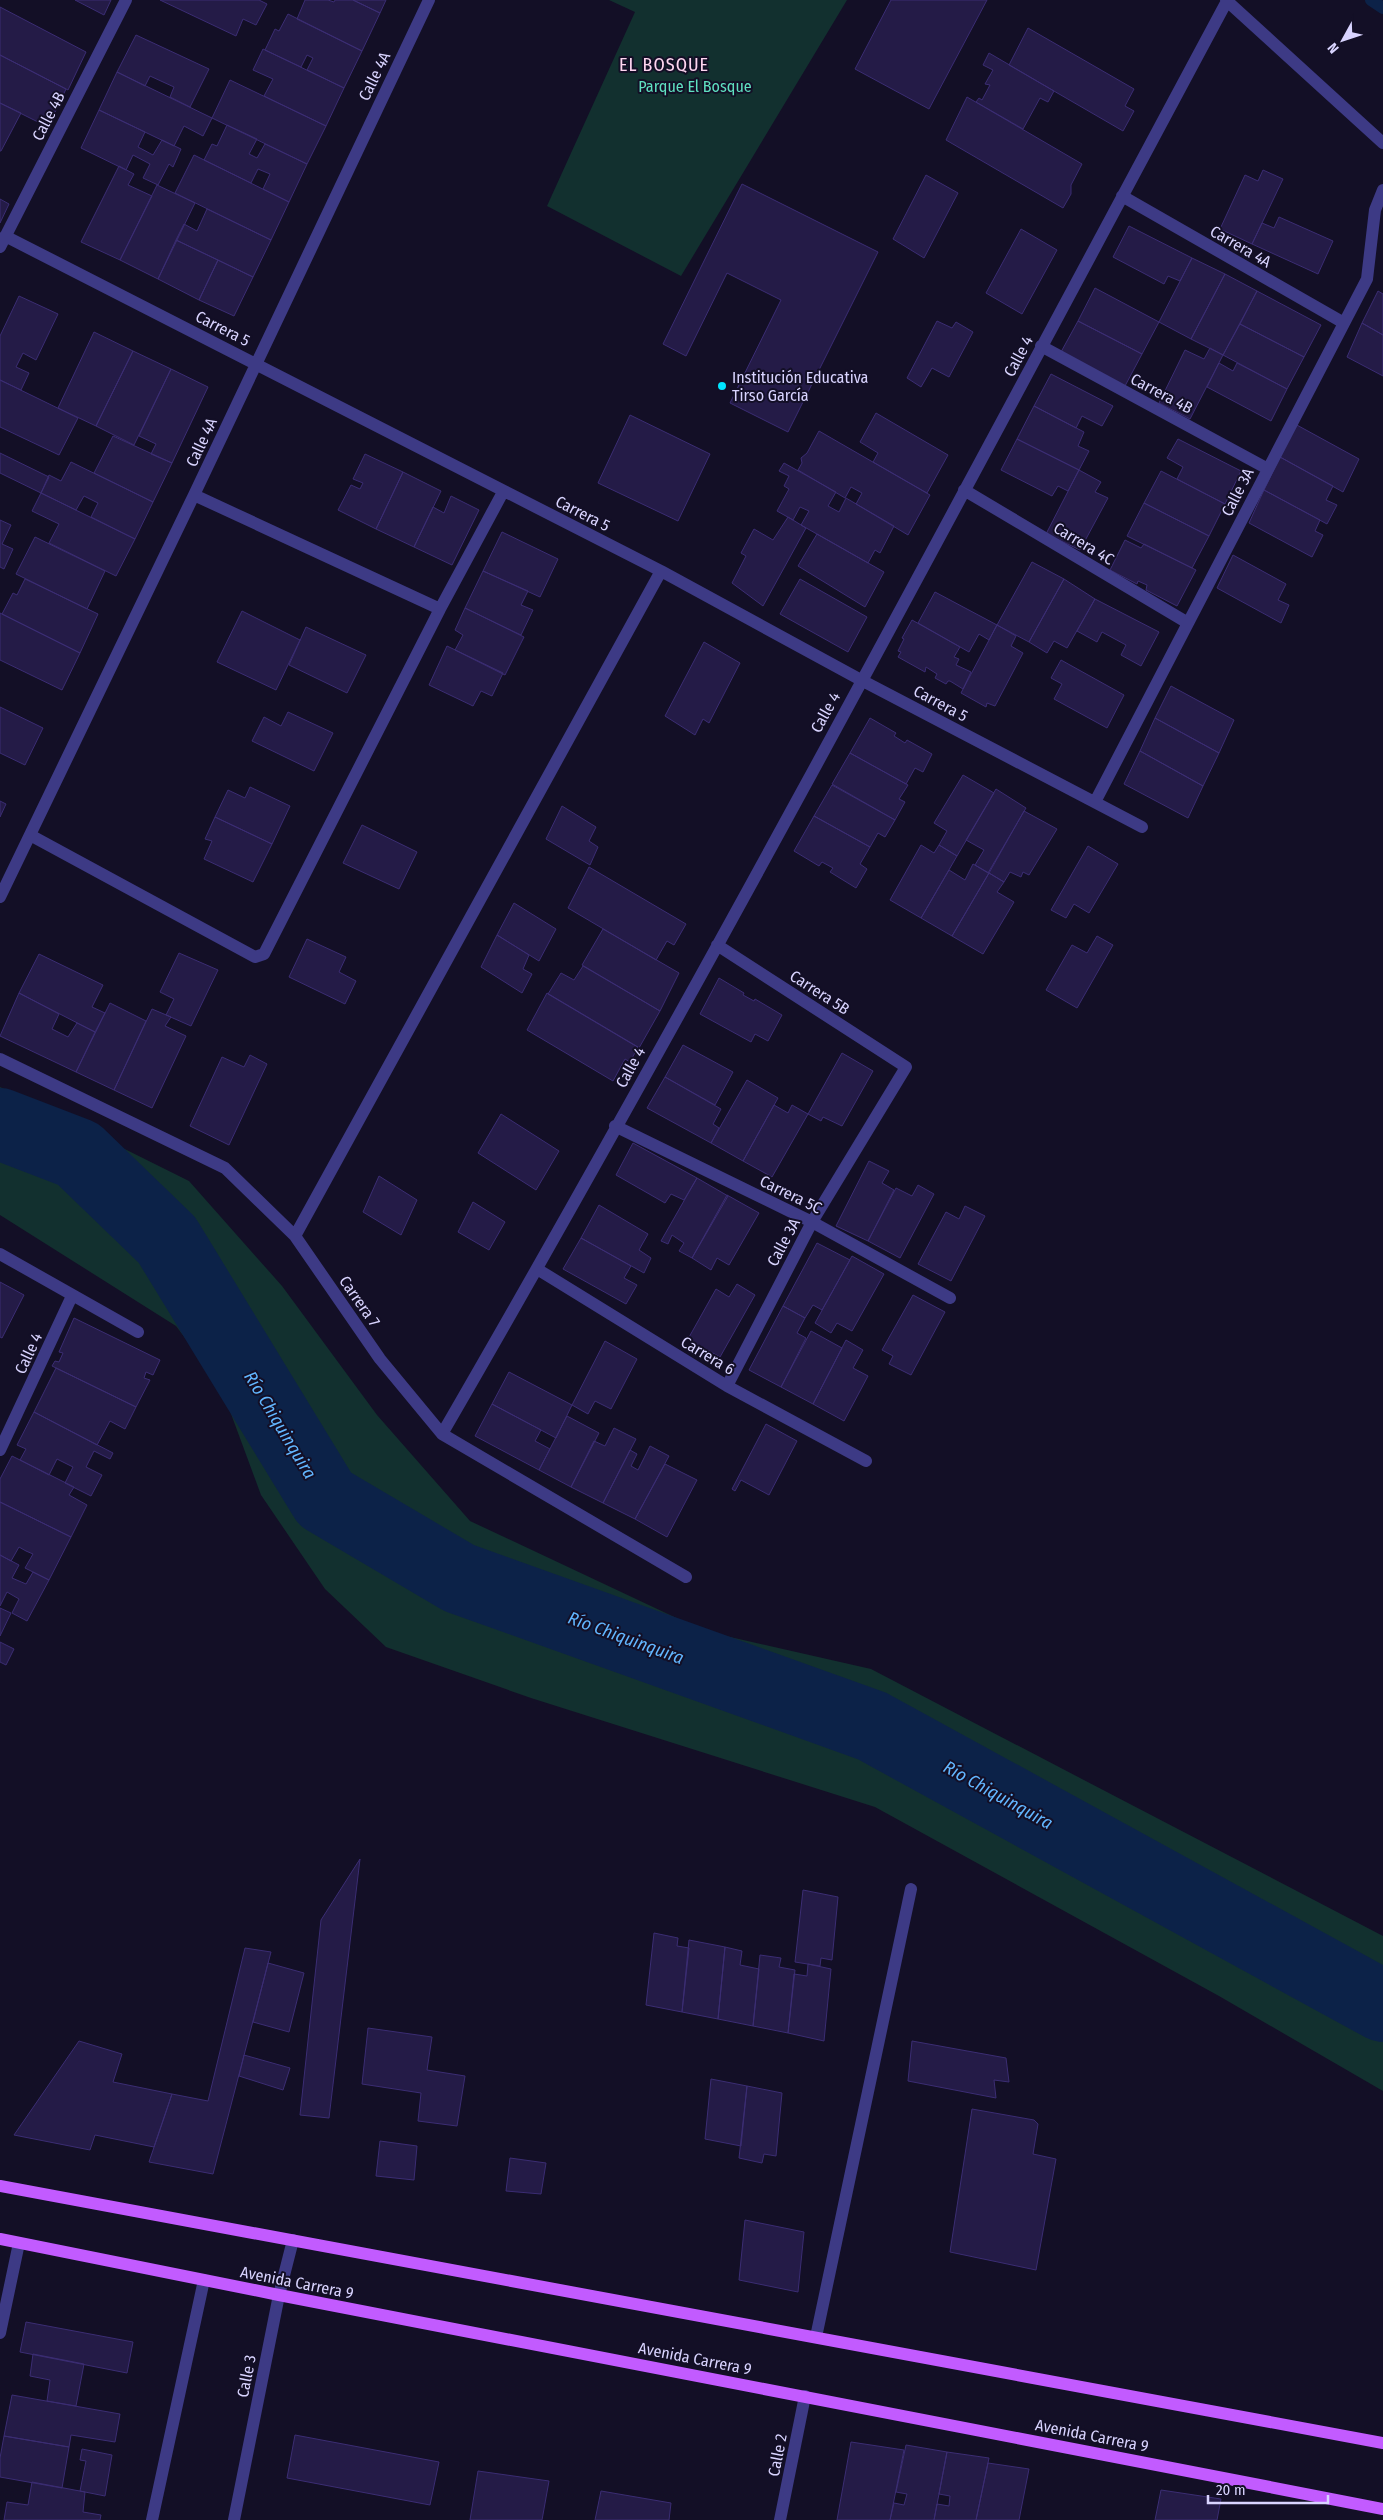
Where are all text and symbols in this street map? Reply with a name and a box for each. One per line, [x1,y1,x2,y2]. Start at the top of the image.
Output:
north arrow [1318,15,1368,65]
text: N [1324,39,1343,57]
street label: Calle 4A [355,48,395,104]
district label: EL BOSQUE [619,54,709,76]
park label: Parque El Bosque [638,77,752,96]
street label: Calle 4B [28,88,69,144]
street label: Carrera 4A [1207,221,1275,272]
street label: Carrera 5 [192,307,253,350]
street label: Calle 4 [1000,332,1037,380]
place label: Institución Educativa Tirso García [732,368,869,405]
street label: Carrera 4B [1127,369,1196,418]
marker: Institución Educativa Tirso García [716,380,728,392]
street label: Calle 4A [182,414,221,470]
street label: Calle 3A [1217,465,1258,519]
street label: Carrera 5 [552,492,613,535]
street label: Carrera 4C [1050,518,1117,569]
street label: Carrera 5 [910,681,971,726]
street label: Calle 4 [807,688,844,736]
street label: Carrera 5B [786,966,853,1019]
street label: Calle 4 [612,1043,649,1091]
street label: Carrera 5C [757,1171,825,1218]
street label: Calle 3A [763,1215,804,1269]
street label: Carrera 7 [335,1272,384,1331]
street label: Calle 4 [11,1329,46,1377]
street label: Carrera 6 [678,1332,738,1379]
water label: Río Chiquinquira [239,1367,321,1483]
water label: Río Chiquinquira [565,1607,687,1669]
water label: Río Chiquinquira [939,1756,1057,1834]
street label: Avenida Carrera 9 [239,2262,355,2303]
street label: Avenida Carrera 9 [637,2338,753,2379]
street label: Calle 3 [233,2353,260,2399]
street label: Avenida Carrera 9 [1034,2415,1150,2456]
street label: Calle 2 [764,2432,791,2478]
scale bar [1208,2472,1328,2504]
text: 20 m [1216,2481,1246,2499]

